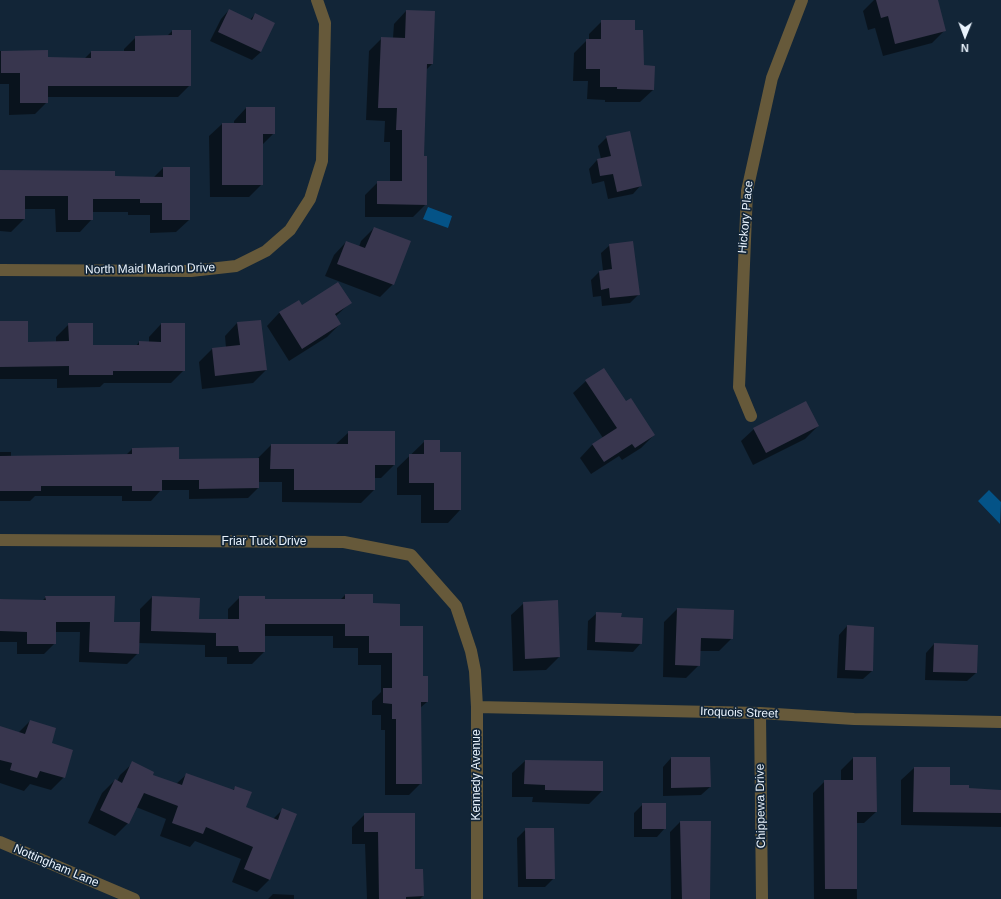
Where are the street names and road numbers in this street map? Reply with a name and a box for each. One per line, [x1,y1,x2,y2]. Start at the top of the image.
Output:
street label: Hickory Place [736,180,756,254]
street label: North Maid Marion Drive [85,261,215,277]
street label: Friar Tuck Drive [222,535,306,549]
street label: Iroquois Street [700,704,778,722]
street label: Kennedy Avenue [470,729,484,821]
street label: Chippewa Drive [753,764,769,848]
street label: Nottingham Lane [11,842,101,890]

